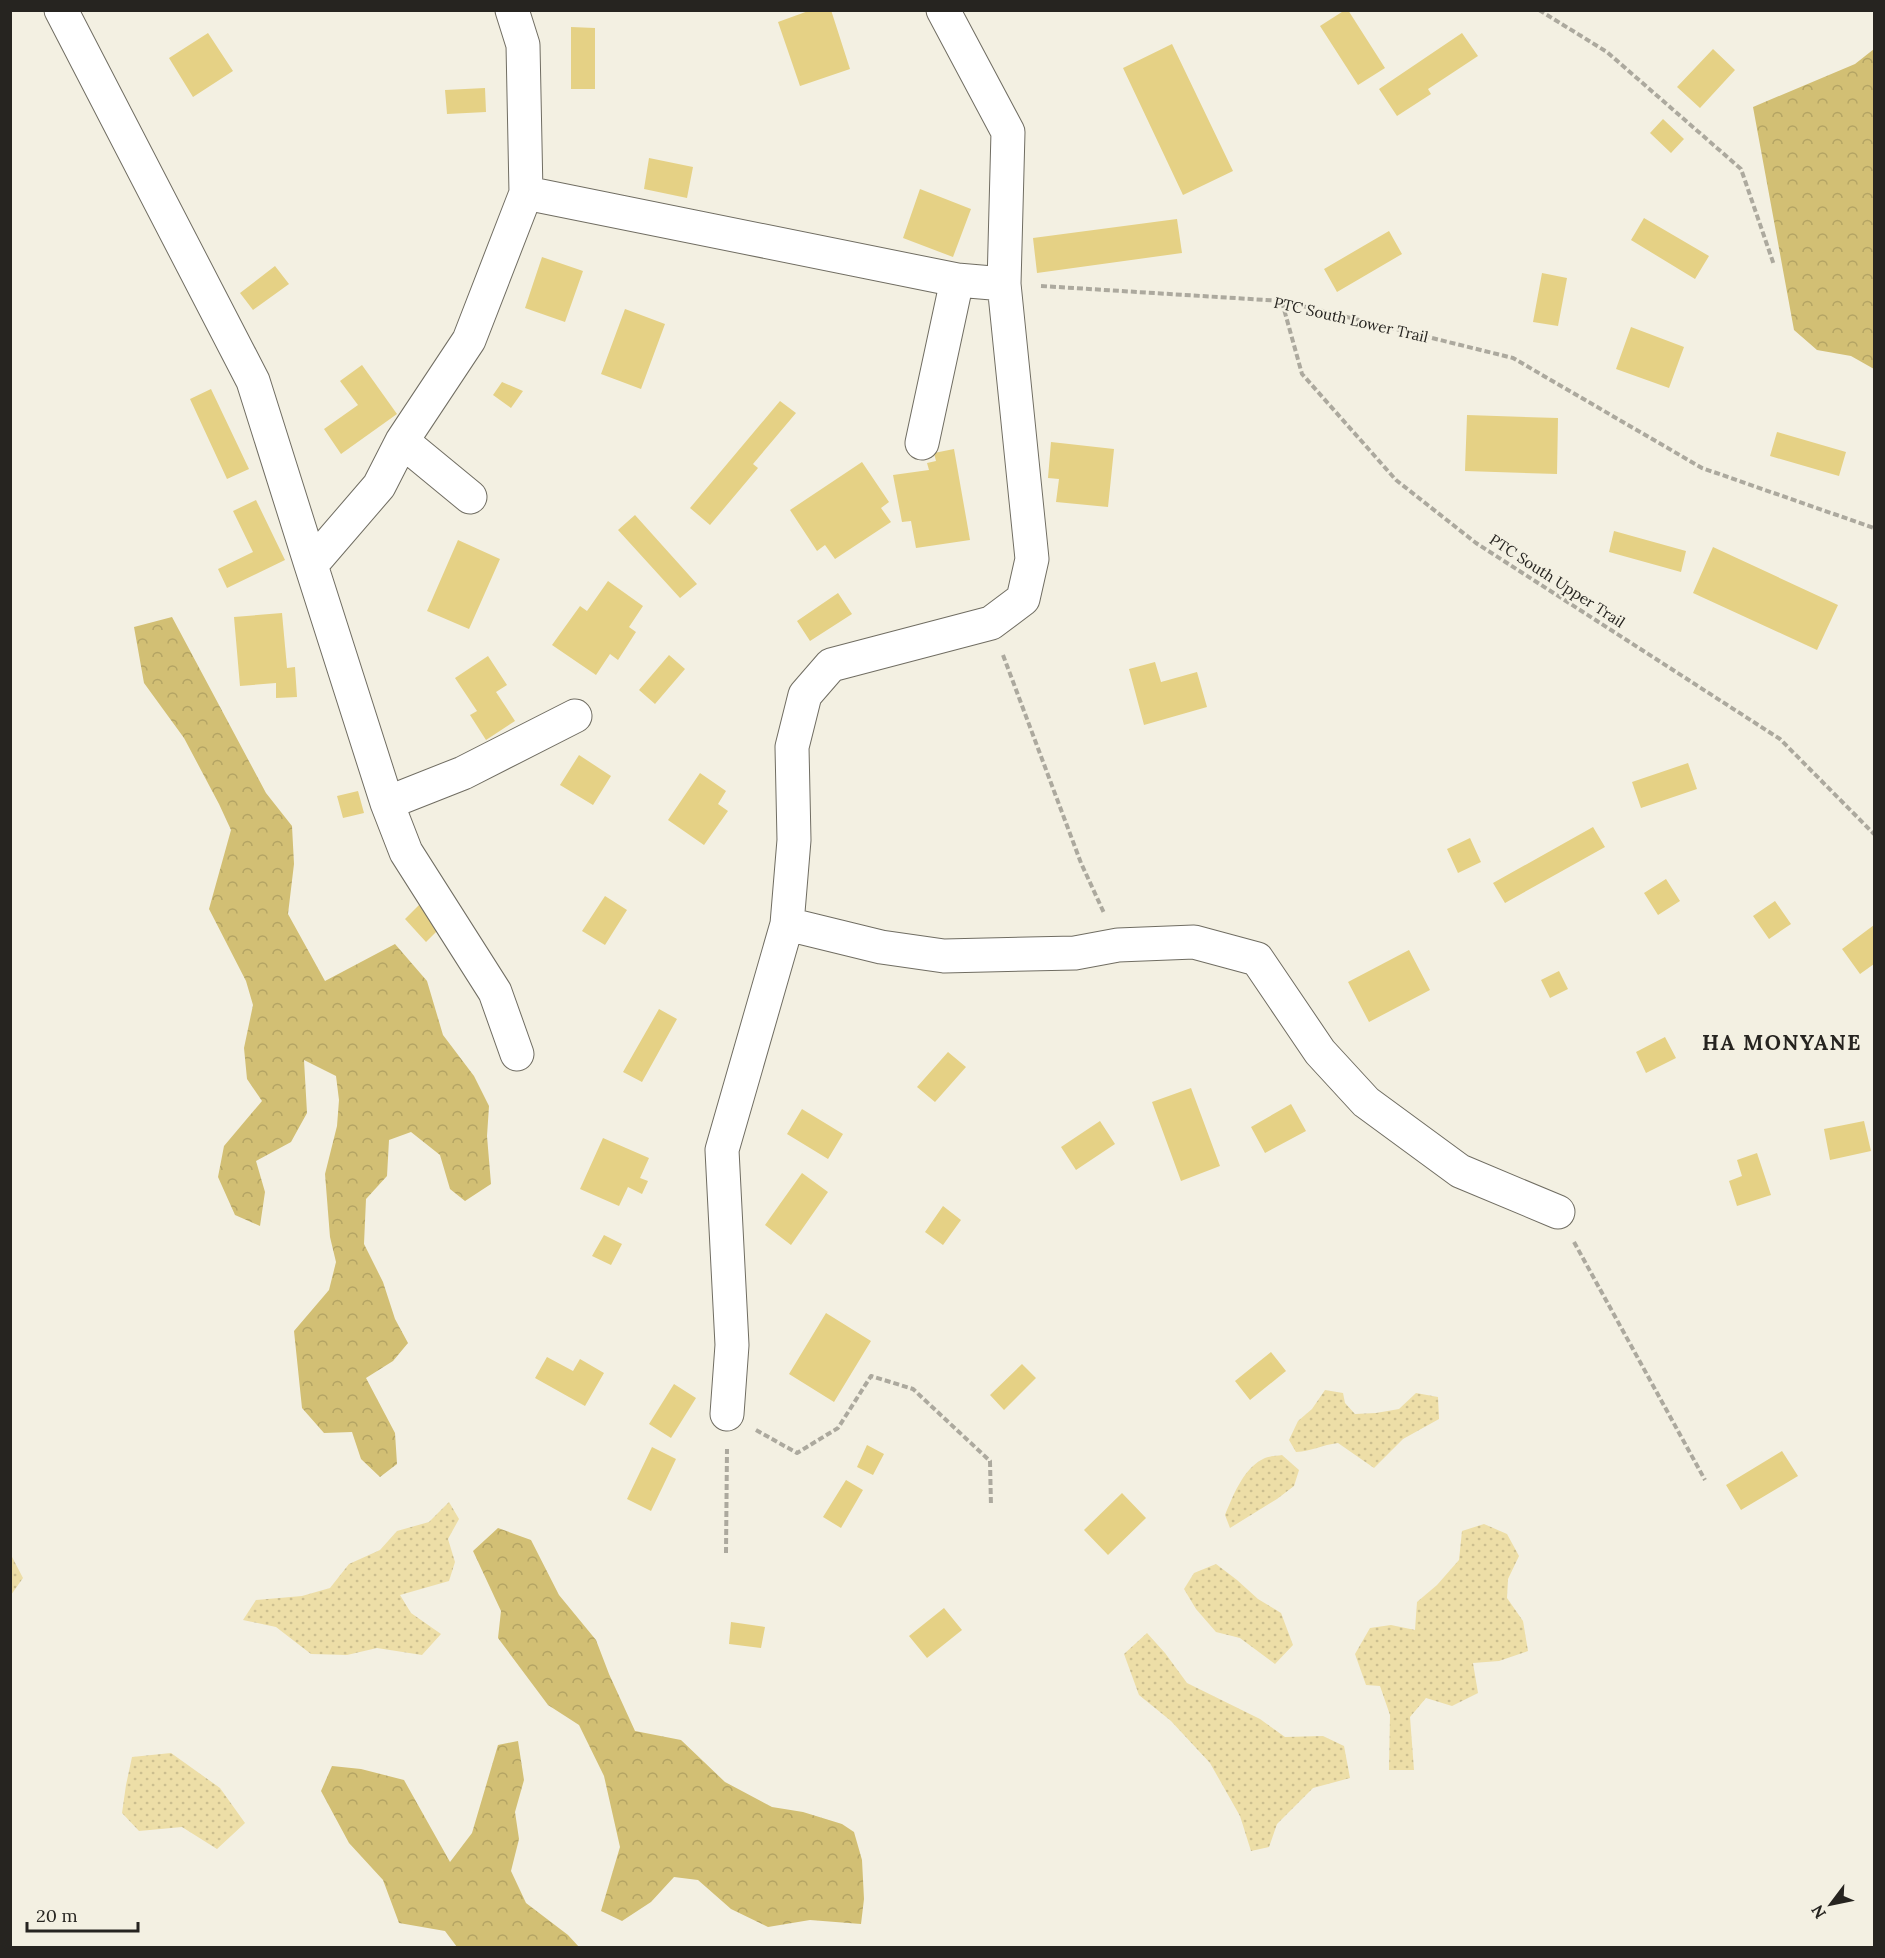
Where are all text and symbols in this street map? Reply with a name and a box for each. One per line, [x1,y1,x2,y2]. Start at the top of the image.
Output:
street label: PTC South Lower Trail [1272,293,1430,346]
street label: PTC South Upper Trail [1486,530,1629,631]
district label: HA MONYANE [1702,1029,1862,1056]
north arrow [1801,1874,1861,1934]
scale bar [27,1895,138,1933]
text: N [1807,1901,1830,1922]
text: 20 m [36,1904,78,1927]

